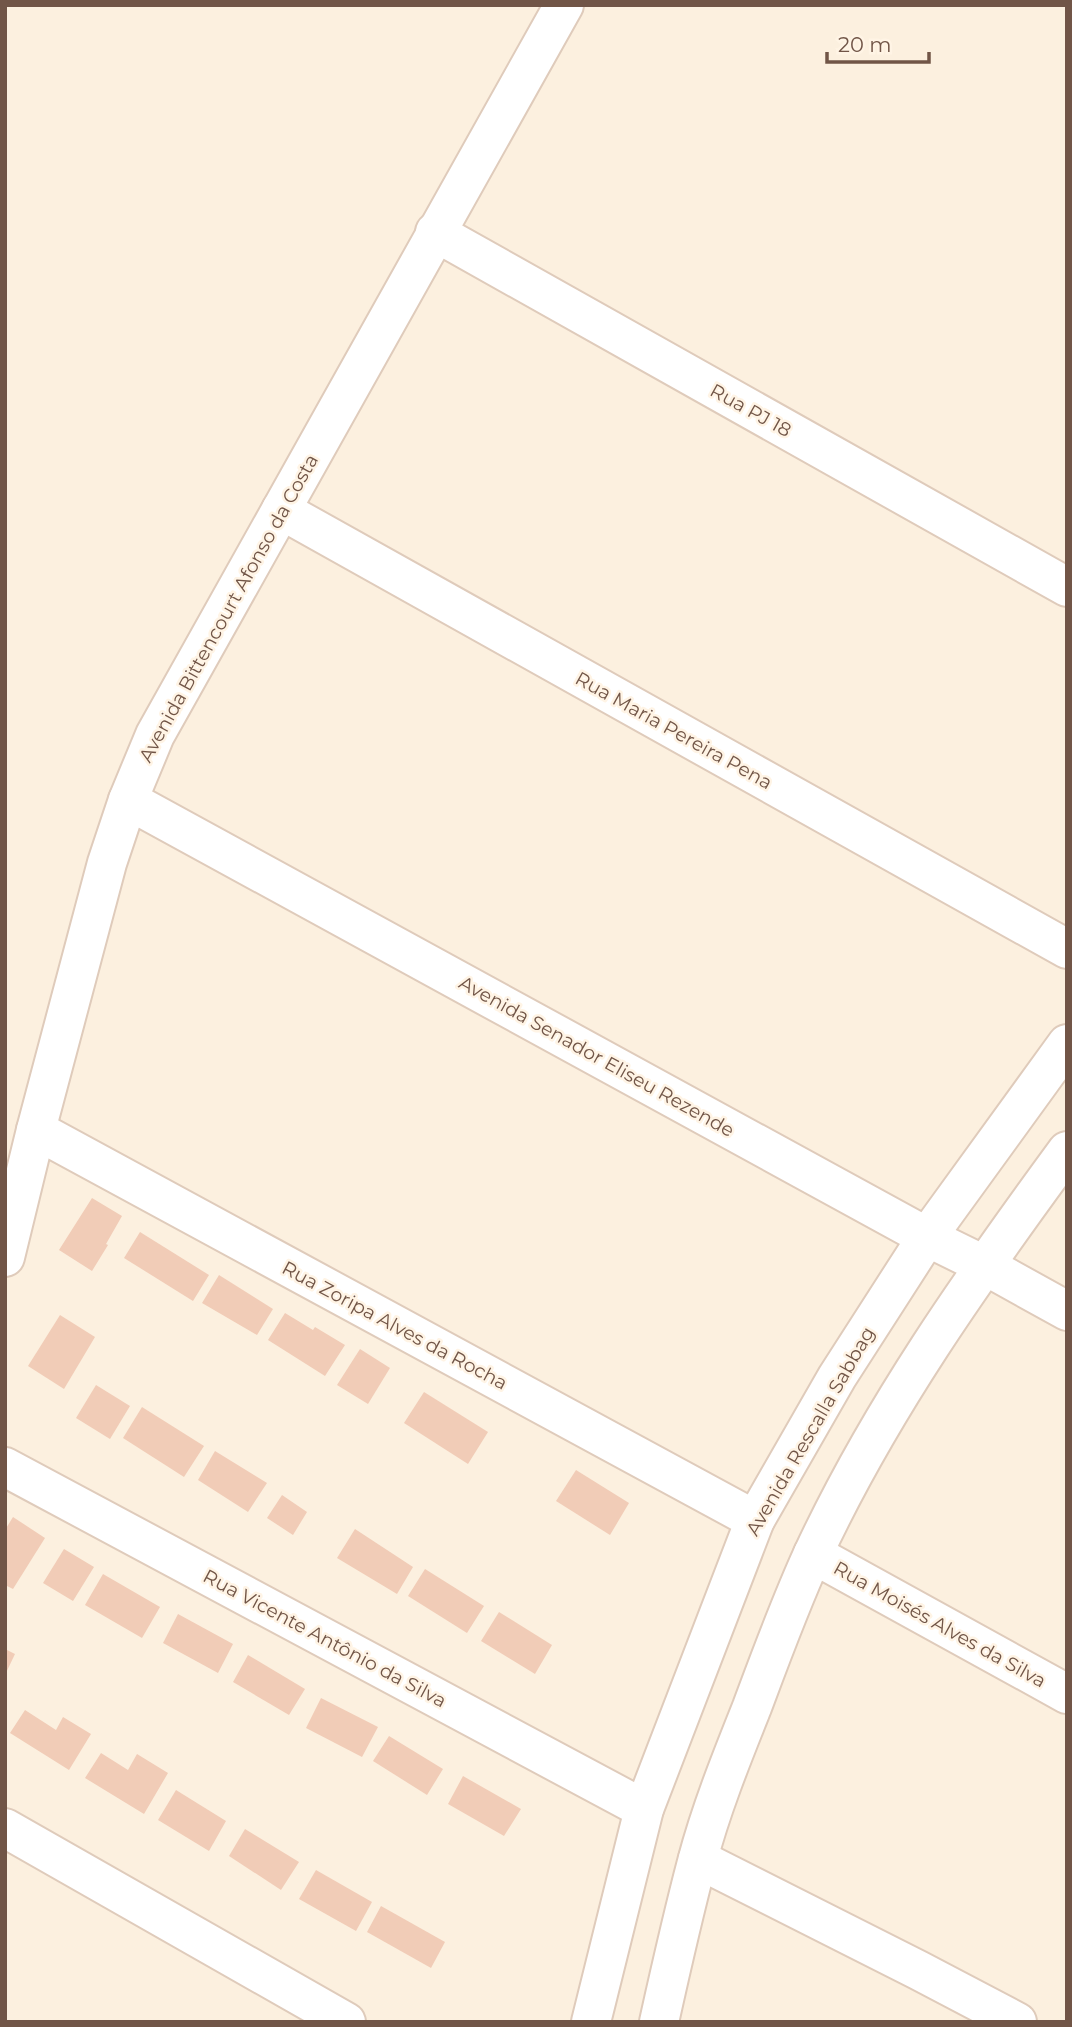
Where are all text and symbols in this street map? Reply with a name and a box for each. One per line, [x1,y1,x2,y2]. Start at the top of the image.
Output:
scale bar [827,21,928,65]
text: 20 m [838,32,892,57]
street label: Rua PJ 18 [706,379,795,442]
street label: Avenida Bittencourt Afonso da Costa [134,450,323,766]
street label: Rua Maria Pereira Pena [571,667,776,794]
street label: Avenida Senador Eliseu Rezende [455,971,738,1142]
street label: Rua Zoripa Alves da Rocha [278,1256,511,1395]
street label: Avenida Rescalla Sabbag [741,1323,880,1540]
street label: Rua Moisés Alves da Silva [829,1556,1050,1693]
street label: Rua Vicente Antônio da Silva [199,1564,450,1712]

